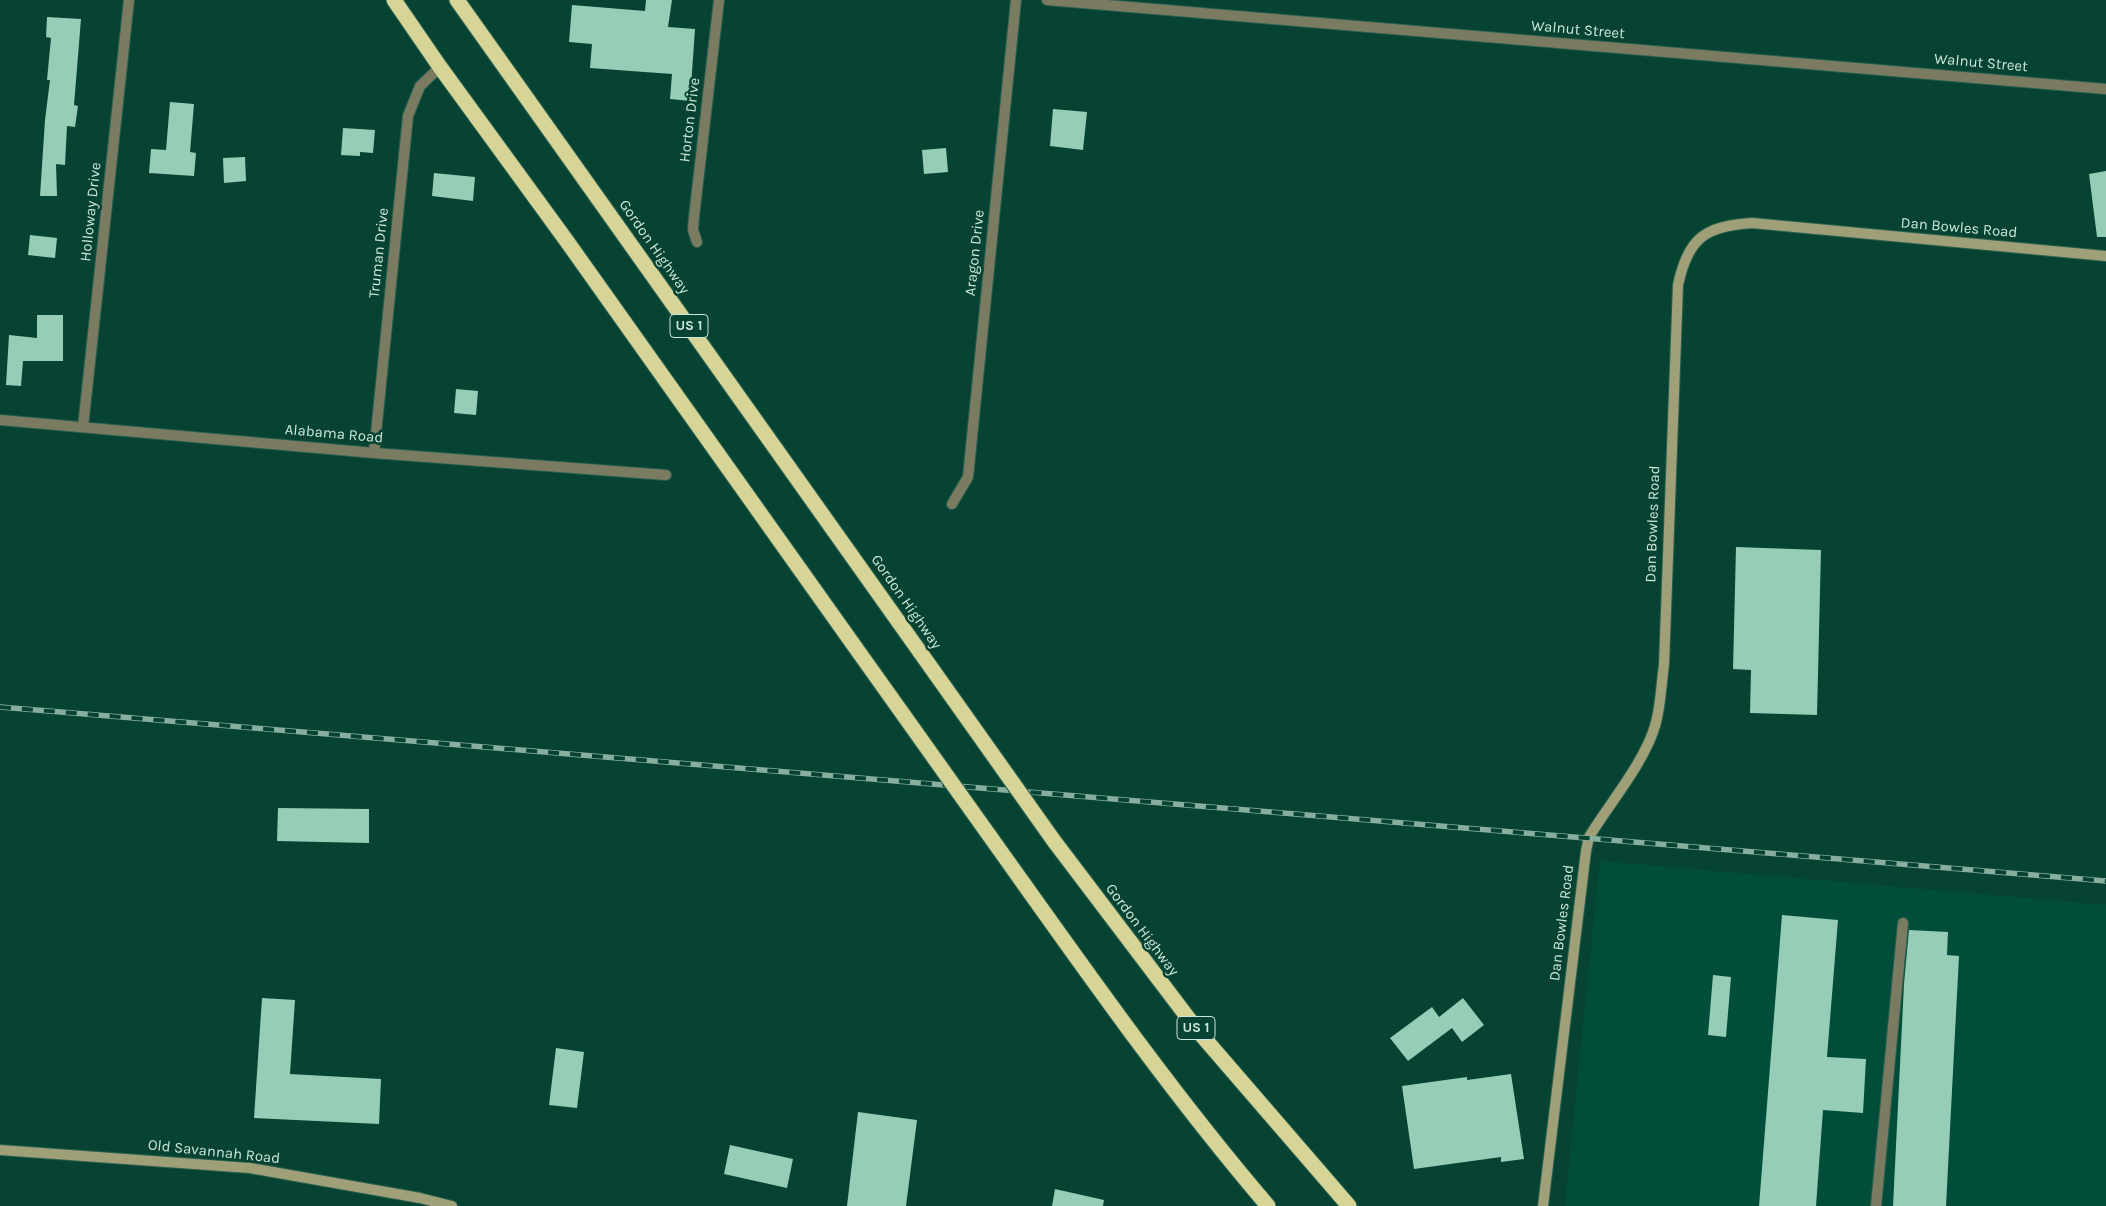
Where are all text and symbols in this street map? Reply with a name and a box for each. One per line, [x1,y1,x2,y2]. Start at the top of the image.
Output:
street label: Walnut Street [1530,17,1626,43]
street label: Walnut Street [1933,50,2029,76]
street label: Horton Drive [676,77,704,163]
street label: Holloway Drive [77,162,105,262]
street label: Gordon Highway [615,196,693,298]
street label: Truman Drive [365,207,393,299]
street label: Aragon Drive [962,209,988,297]
street label: Dan Bowles Road [1900,214,2018,242]
road number: US 1 [670,314,708,338]
street label: Alabama Road [284,421,384,447]
street label: Dan Bowles Road [1642,465,1664,583]
street label: Gordon Highway [867,551,945,653]
street label: Dan Bowles Road [1546,864,1578,982]
street label: Gordon Highway [1101,880,1183,980]
road number: US 1 [1177,1016,1215,1040]
street label: Old Savannah Road [147,1136,281,1168]

